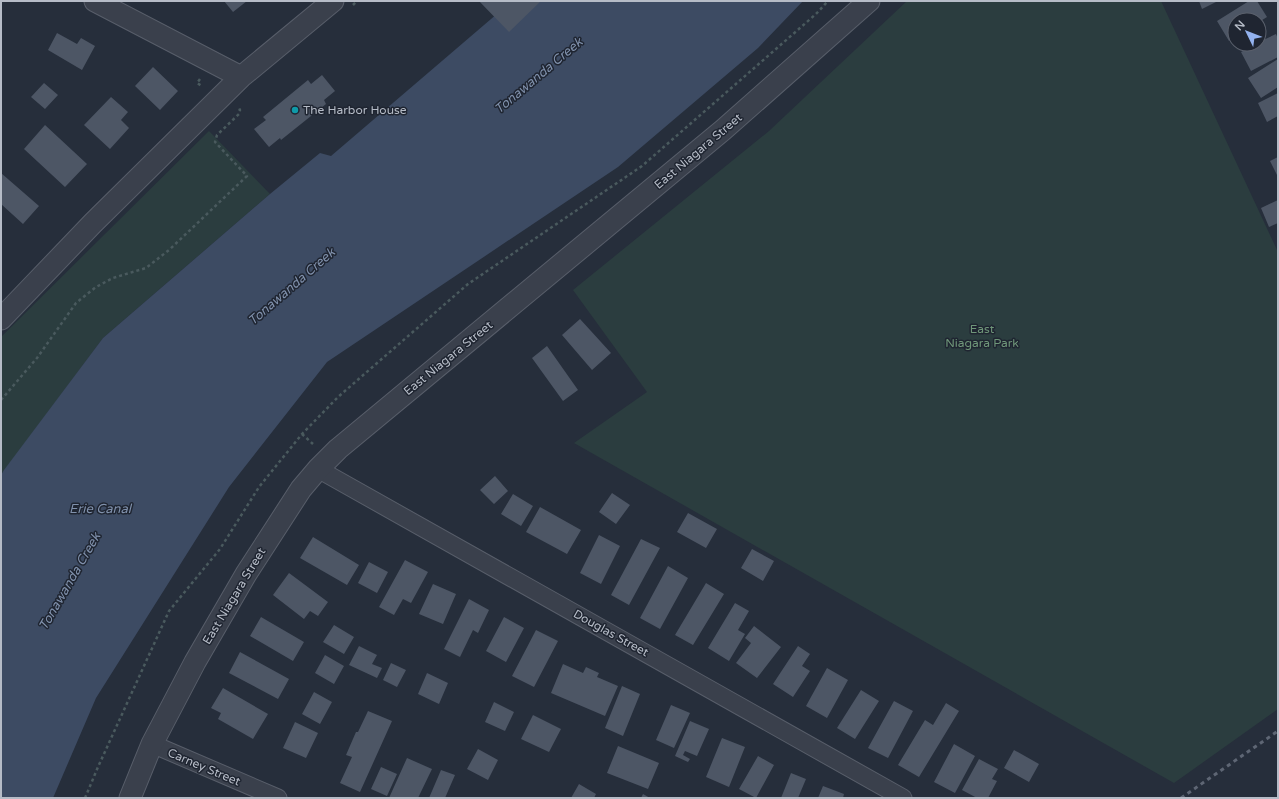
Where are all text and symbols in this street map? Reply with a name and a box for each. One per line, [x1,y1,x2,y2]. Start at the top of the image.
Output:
north arrow [1227,12,1267,52]
text: N [1232,18,1248,33]
water label: Tonawanda Creek [491,34,587,117]
place label: The Harbor House [303,103,407,117]
marker: The Harbor House [290,105,300,115]
street label: East Niagara Street [651,110,745,192]
water label: Tonawanda Creek [245,244,339,329]
street label: East Niagara Street [401,318,495,398]
park label: East Niagara Park [945,322,1019,350]
water label: Erie Canal [69,501,133,517]
water label: Tonawanda Creek [35,529,105,633]
street label: East Niagara Street [200,545,269,647]
street label: Douglas Street [571,607,651,660]
street label: Carney Street [166,745,243,789]

